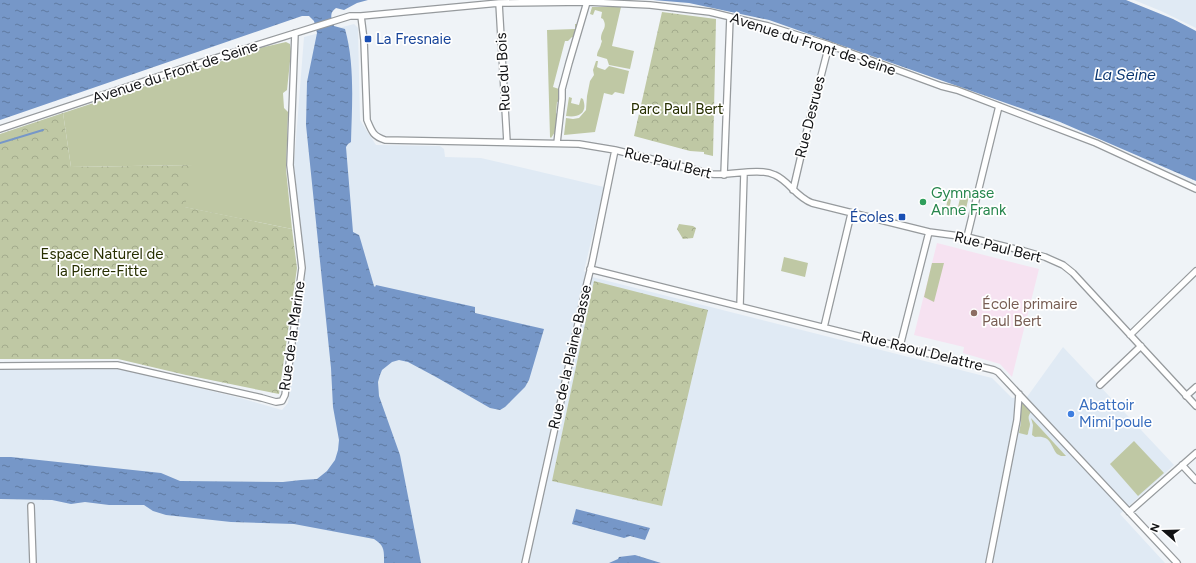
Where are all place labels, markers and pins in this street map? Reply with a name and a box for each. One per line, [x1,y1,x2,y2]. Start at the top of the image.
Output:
place label: La Fresnaie [376,30,451,48]
marker: La Fresnaie [363,34,373,44]
place label: Gymnase Anne Frank [931,184,1007,219]
marker: Gymnase Anne Frank [918,197,928,207]
place label: Écoles [850,208,894,226]
marker: Écoles [897,212,907,222]
place label: École primaire Paul Bert [982,295,1077,330]
marker: École primaire Paul Bert [969,308,979,318]
place label: Abattoir Mimi'poule [1079,396,1152,431]
marker: Abattoir Mimi'poule [1066,409,1076,419]

